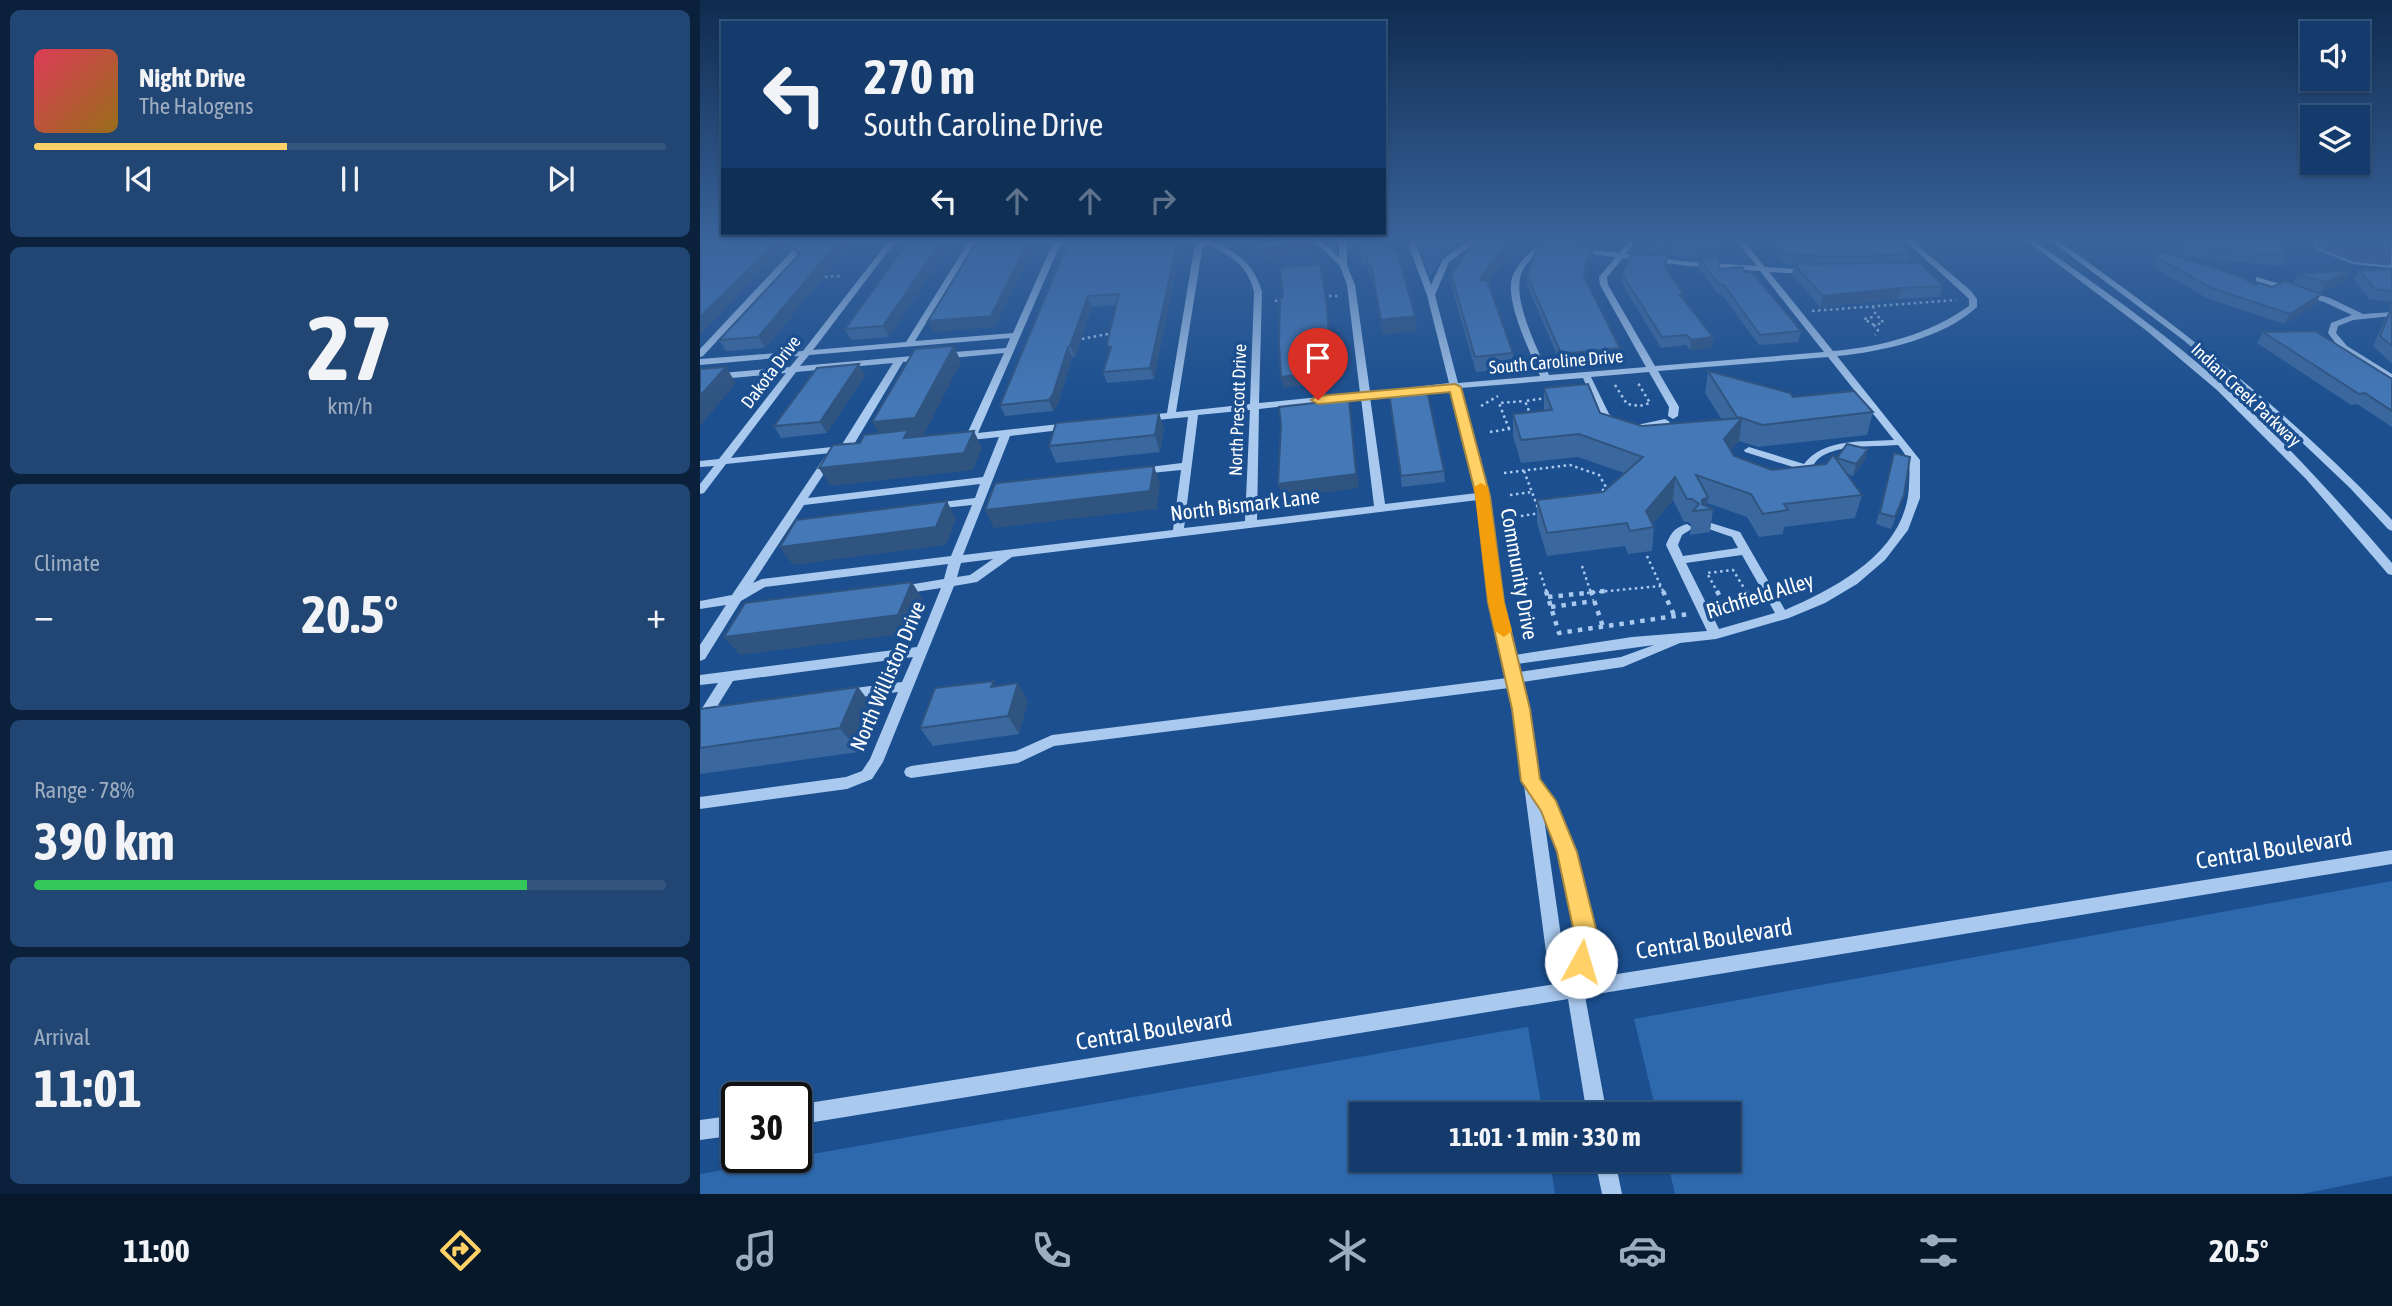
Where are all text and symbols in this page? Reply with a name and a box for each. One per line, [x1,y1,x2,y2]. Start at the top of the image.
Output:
map controls [2300,21,2370,175]
button: sound [2300,21,2370,91]
text: 270 m [864,48,975,104]
icon: left [749,49,840,140]
text: Night Drive [139,63,246,93]
text: The Halogens [139,93,253,119]
button: layers [2300,105,2370,175]
text: South Caroline Drive [864,106,1103,143]
icon: previous [120,160,158,198]
icon: pause [331,160,369,198]
icon: next [542,160,580,198]
icon: left [925,182,963,220]
icon: ahead [998,182,1036,220]
icon: ahead [1071,182,1109,220]
icon: right [1144,182,1182,220]
text: 27 [307,295,393,399]
pin [1288,328,1348,400]
street label: Dakota Drive [737,331,805,412]
icon: arrive [1299,339,1337,377]
street label: Indian Creek Parkway [2187,339,2305,451]
street label: North Prescott Drive [1225,344,1250,476]
street label: South Caroline Drive [1488,345,1624,378]
text: km/h [327,393,373,419]
street label: North Bismark Lane [1169,483,1321,525]
street label: Community Drive [1497,506,1543,641]
text: Climate [34,550,100,576]
street label: Richfield Alley [1703,567,1817,623]
text: 20.5° [302,584,398,644]
text: − [34,593,54,636]
text: + [646,593,666,636]
street label: North Williston Drive [845,597,929,754]
text: Range · 78% [34,777,134,803]
text: 390 km [34,811,175,871]
street label: Central Boulevard [2194,823,2354,874]
street label: Central Boulevard [1634,913,1794,964]
position arrow [1544,925,1618,999]
street label: Central Boulevard [1074,1004,1234,1055]
text: Arrival [34,1024,90,1050]
text: 11:01 [34,1058,142,1118]
speed limit sign: 30 [721,1082,812,1173]
text: 11:01 · 1 min · 330 m [1449,1122,1641,1152]
icon: directions [436,1226,485,1275]
icon: music [732,1226,781,1275]
icon: phone [1027,1226,1076,1275]
icon: climate [1323,1226,1372,1275]
icon: car [1618,1226,1667,1275]
icon: filters [1914,1226,1963,1275]
text: 11:00 [123,1232,190,1269]
text: 20.5° [2209,1232,2269,1269]

